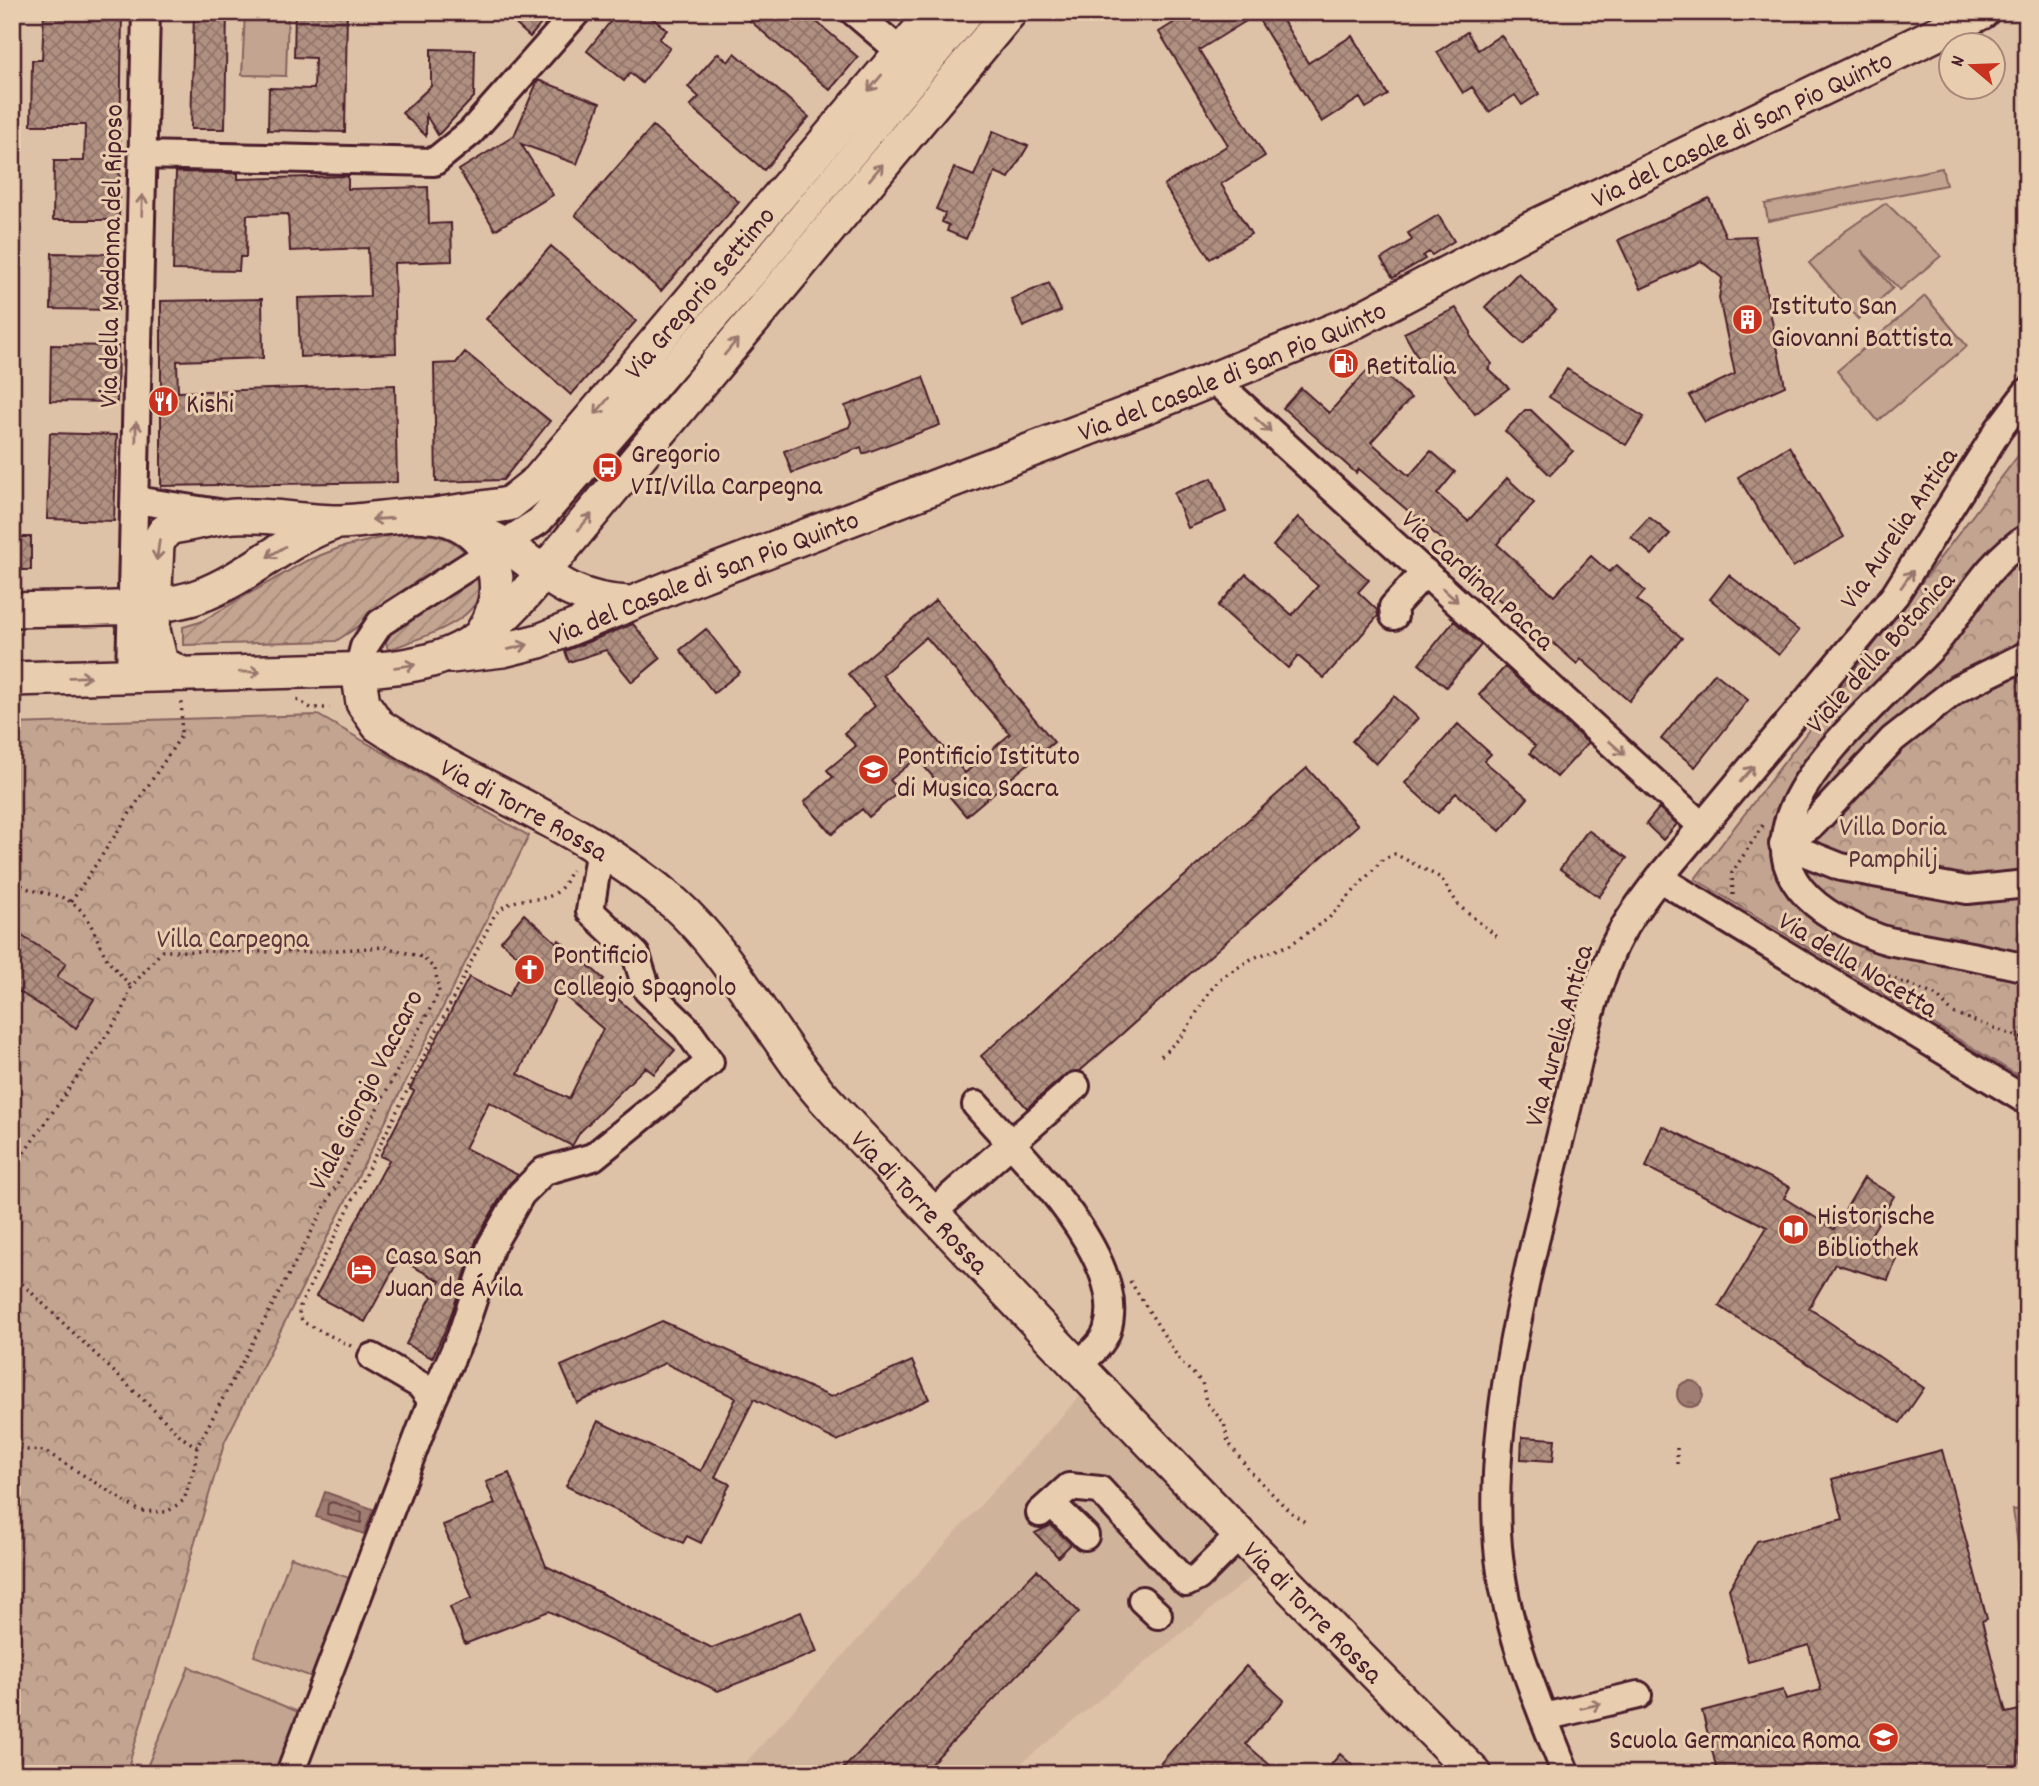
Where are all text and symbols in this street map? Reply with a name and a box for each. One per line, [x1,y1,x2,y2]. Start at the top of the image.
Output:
north arrow [1938,32,2008,102]
street label: Via del Casale di San Pio Quinto [1586,43,1901,221]
text: N [1945,53,1974,70]
one-way arrow [867,74,883,92]
street label: Via della Madonna del Riposo [91,104,137,408]
one-way arrow [868,163,884,181]
one-way arrow [135,193,149,216]
street label: Via Gregorio Settimo [617,199,787,390]
place label: Istituto San Giovanni Battista [1771,289,1953,361]
street label: Via del Casale di San Pio Quinto [1073,293,1395,455]
building icon: Istituto San Giovanni Battista [1731,303,1765,337]
one-way arrow [723,338,738,356]
fuel station icon: Retitalia [1326,347,1360,381]
place label: Retitalia [1366,349,1457,389]
restaurant icon: Kishi [146,385,180,419]
place label: Kishi [186,387,234,427]
one-way arrow [594,397,610,415]
one-way arrow [1254,417,1272,433]
one-way arrow [130,421,143,444]
place label: Gregorio VII/Villa Carpegna [631,437,823,509]
street label: Via Aurelia Antica [1832,440,1971,619]
bus stop icon: Gregorio VII/Villa Carpegna [591,451,625,485]
street label: Via del Casale di San Pio Quinto [544,503,866,660]
street label: Via Cardinal Pacca [1390,503,1562,663]
one-way arrow [371,513,394,526]
one-way arrow [578,513,593,531]
one-way arrow [151,538,164,561]
one-way arrow [266,546,286,560]
street label: Viale della Botanica [1799,563,1967,745]
one-way arrow [1899,570,1914,589]
one-way arrow [1441,586,1458,603]
one-way arrow [506,640,529,653]
one-way arrow [393,659,416,672]
one-way arrow [238,666,261,679]
one-way arrow [69,670,92,683]
place label: Pontificio Istituto di Musica Sacra [897,739,1080,811]
one-way arrow [1608,740,1626,756]
street label: Via di Torre Rossa [431,751,615,875]
school or university icon: Pontificio Istituto di Musica Sacra [857,753,891,787]
one-way arrow [1739,765,1755,783]
park label: Villa Doria Pamphilj [1839,810,1947,882]
street label: Via della Nocetta [1769,904,1945,1031]
park label: Villa Carpegna [157,922,310,962]
place label: Pontificio Collegio Spagnolo [553,938,736,1010]
street label: Via Aurelia Antica [1517,940,1607,1132]
church icon: Pontificio Collegio Spagnolo [513,952,547,986]
street label: Viale Giorgio Vaccaro [301,984,436,1199]
street label: Via di Torre Rossa [839,1123,996,1287]
place label: Historische Bibliothek [1817,1199,1935,1271]
library icon: Historische Bibliothek [1777,1213,1811,1247]
place label: Casa San Juan de Ávila [385,1239,524,1311]
hotel icon: Casa San Juan de Ávila [345,1253,379,1287]
street label: Via di Torre Rossa [1231,1534,1391,1696]
one-way arrow [1579,1699,1602,1712]
school or university icon: Scuola Germanica Roma [1866,1721,1900,1755]
place label: Scuola Germanica Roma [1609,1723,1861,1763]

